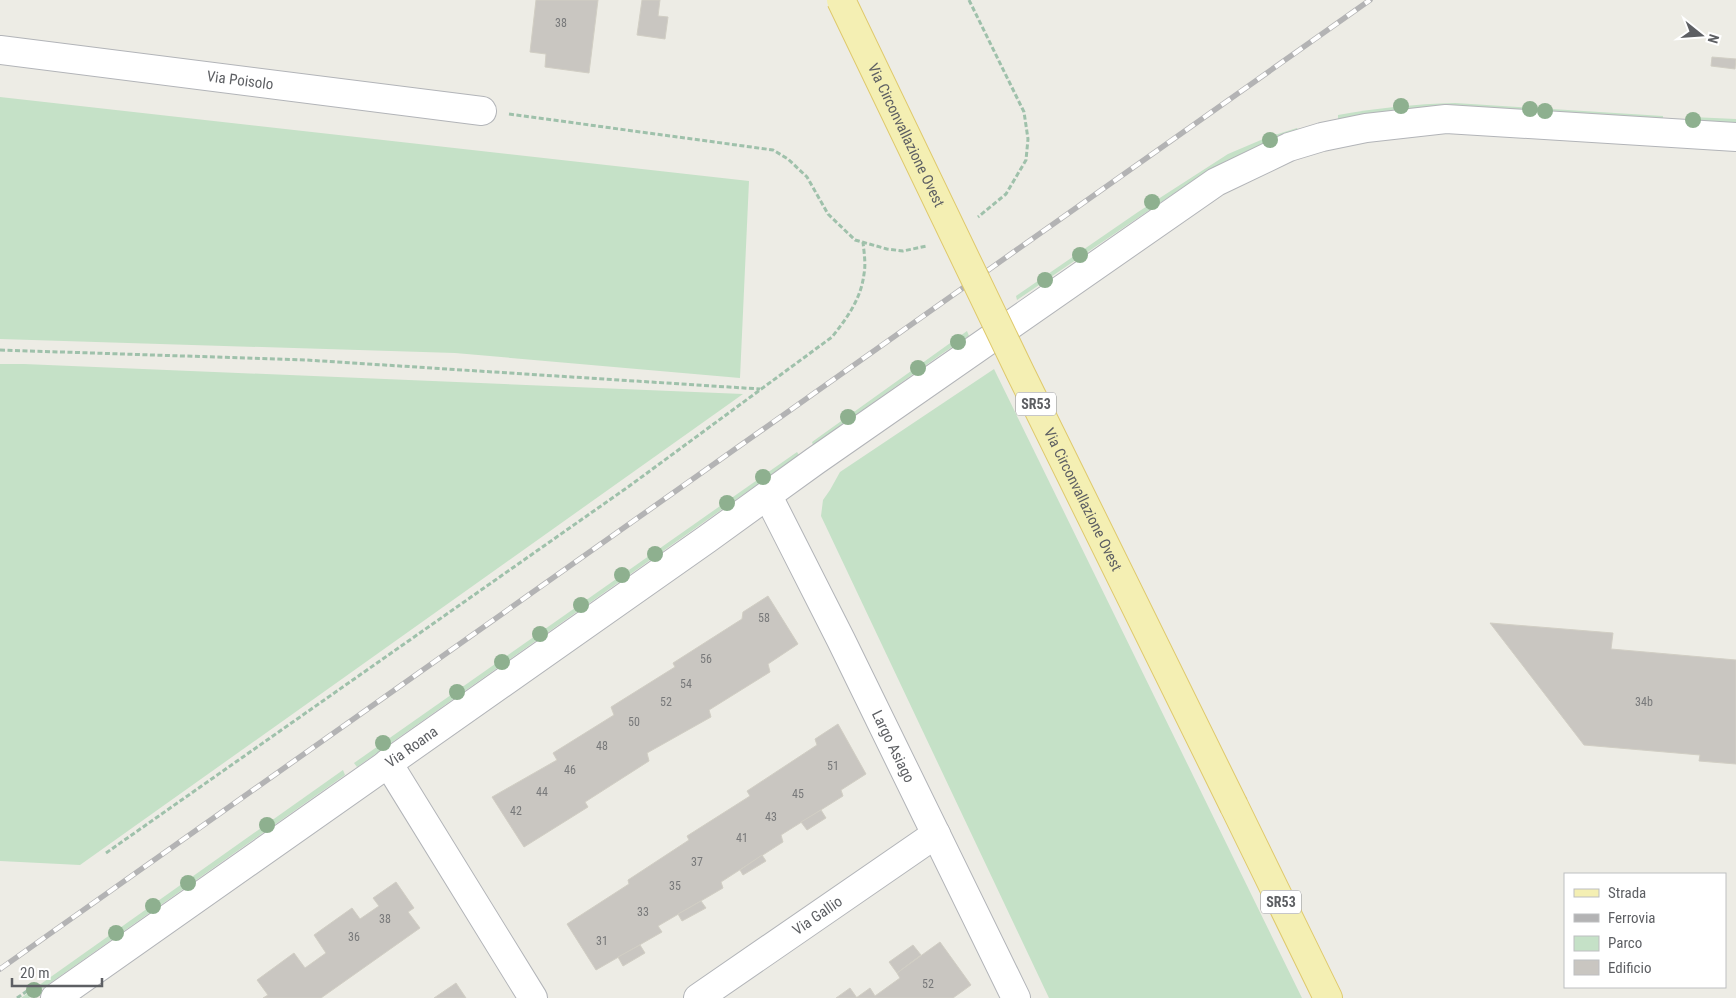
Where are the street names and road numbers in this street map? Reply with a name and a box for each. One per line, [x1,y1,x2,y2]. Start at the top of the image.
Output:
street label: Via Circonvallazione Ovest [864,60,948,210]
street label: Via Poisolo [206,67,274,94]
road number: SR53 [1016,392,1056,416]
street label: Via Circonvallazione Ovest [1040,425,1126,574]
street label: Largo Asiago [868,707,918,786]
street label: Via Roana [382,722,441,772]
road number: SR53 [1261,890,1301,914]
street label: Via Gallio [789,892,846,939]

